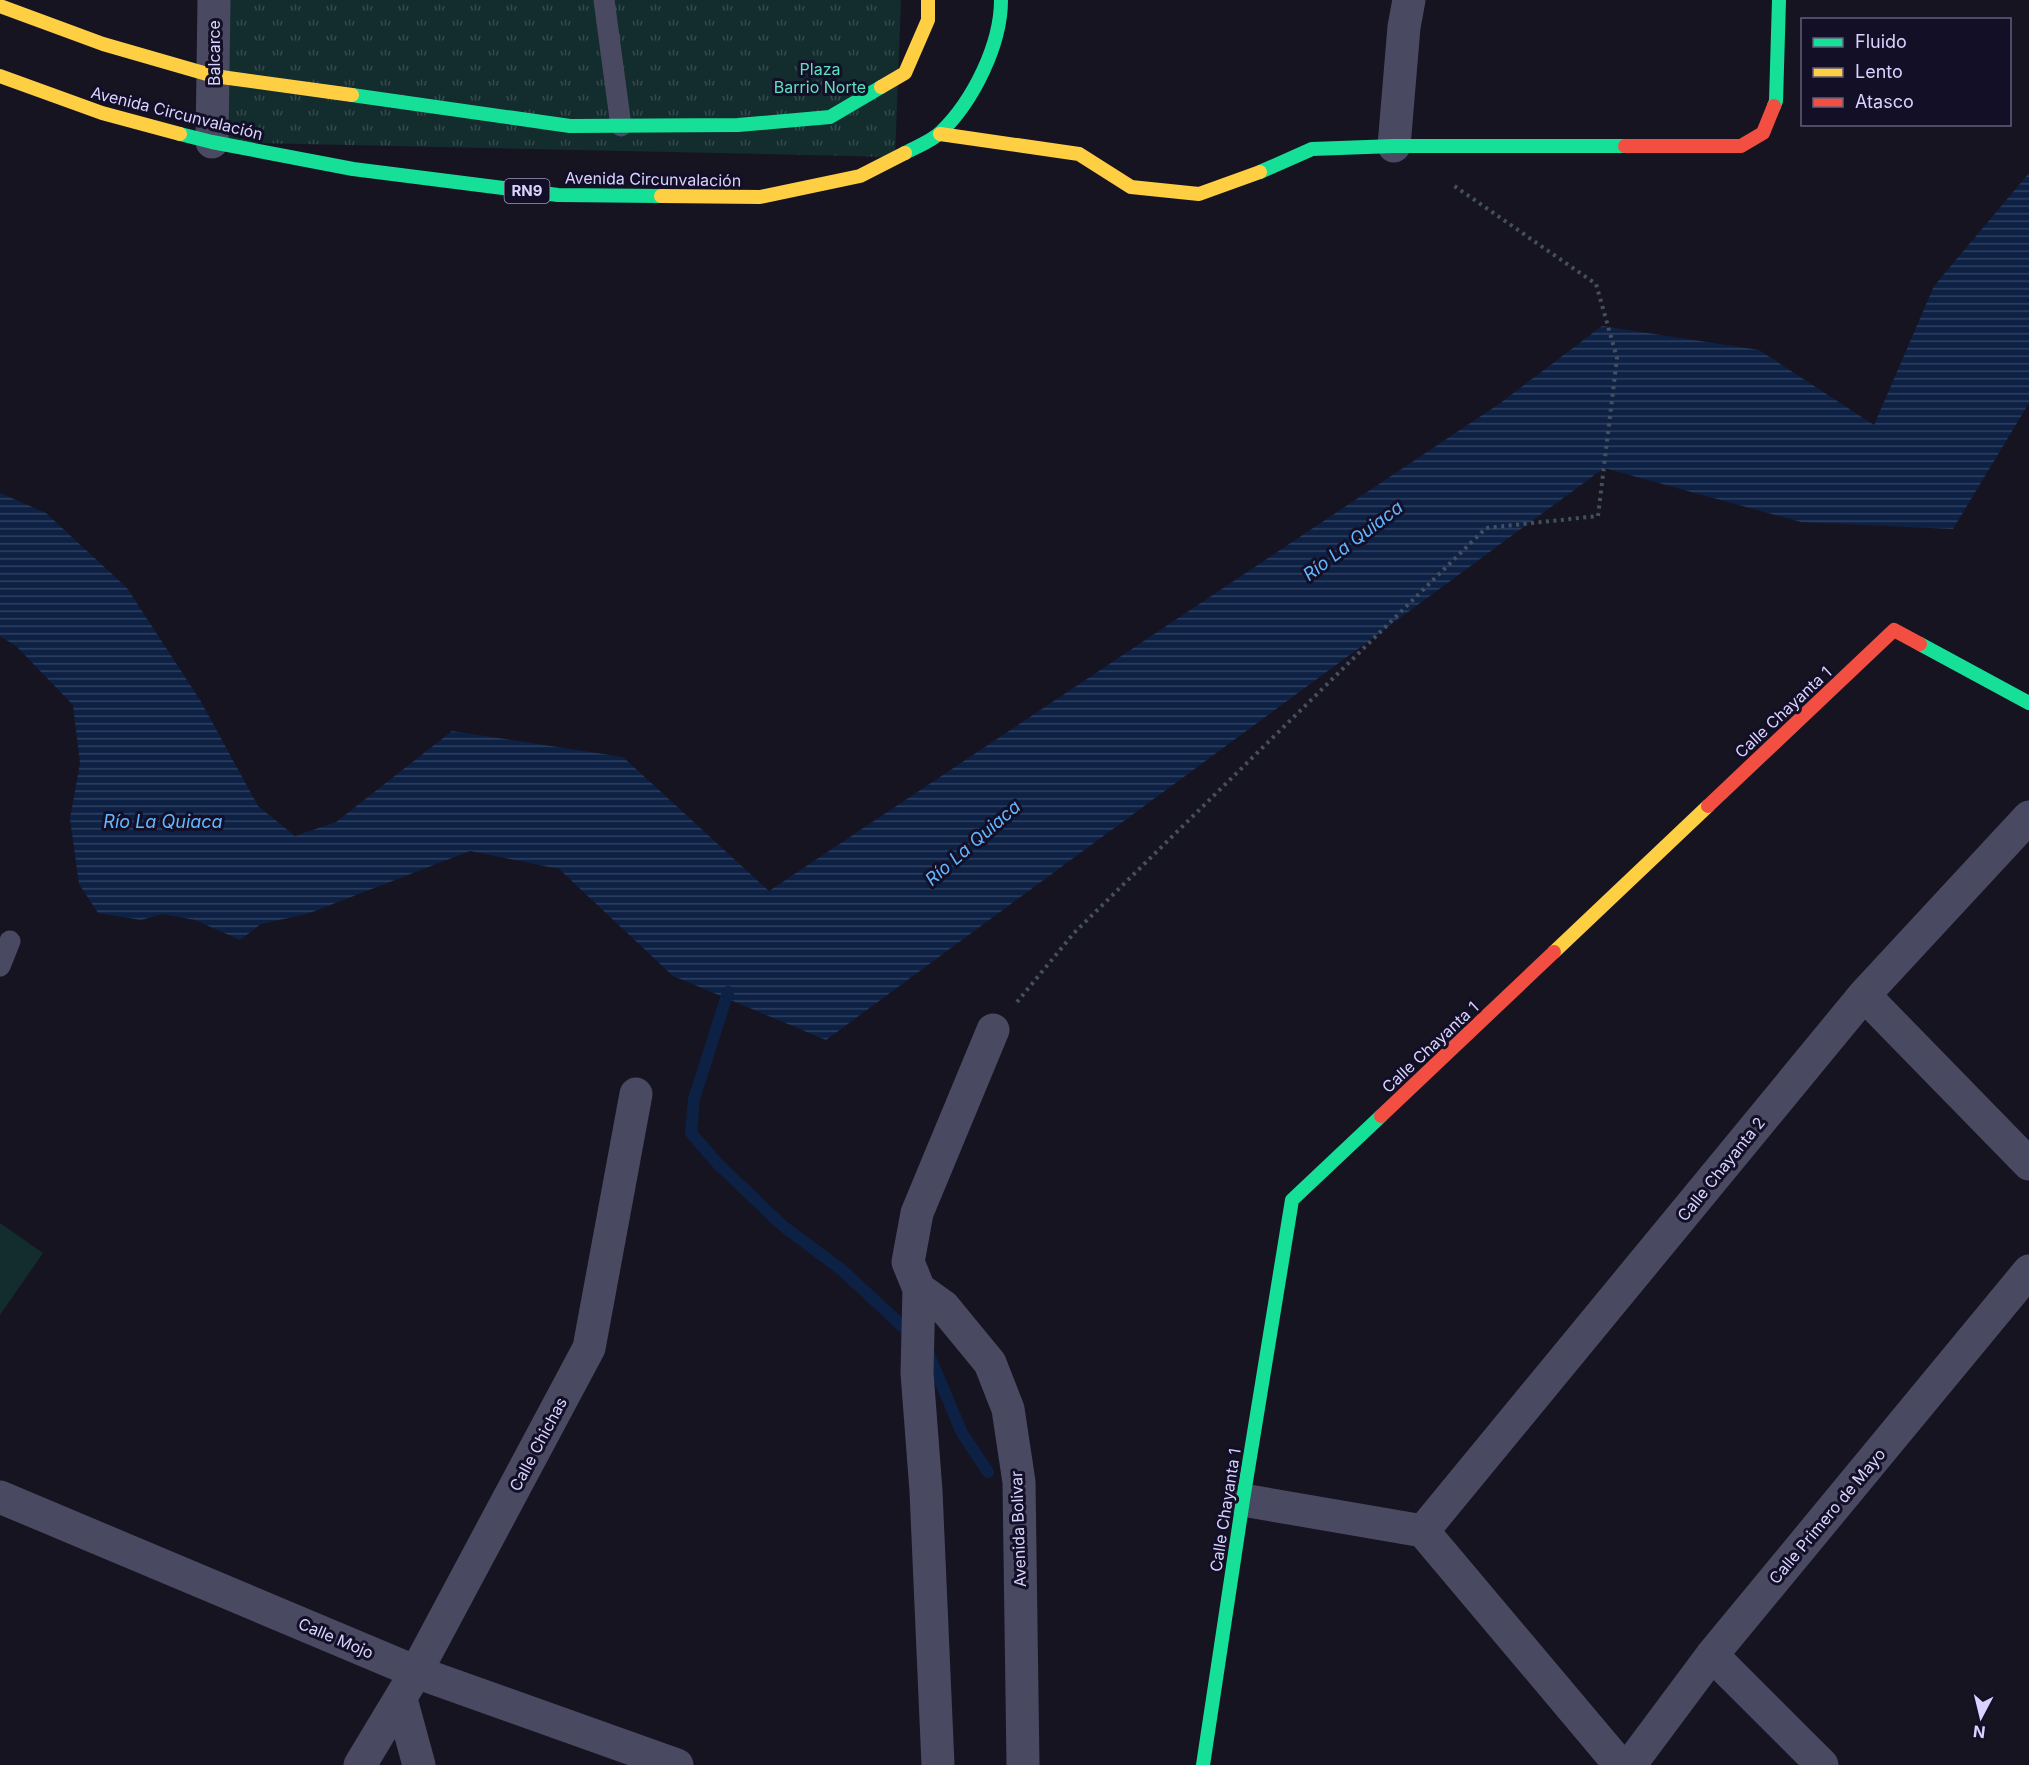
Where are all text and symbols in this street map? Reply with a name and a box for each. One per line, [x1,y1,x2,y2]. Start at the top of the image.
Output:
legend [1801,18,2011,126]
street label: Balcarce [204,20,224,86]
text: Fluido [1855,31,1907,52]
park label: Plaza Barrio Norte [774,59,866,97]
text: Lento [1855,61,1903,82]
street label: Avenida Circunvalación [89,82,265,144]
text: Atasco [1855,91,1914,112]
street label: Avenida Circunvalación [565,167,741,191]
road number: RN9 [504,179,550,203]
water label: Río La Quiaca [1299,496,1407,585]
street label: Calle Chayanta 1 [1731,662,1835,762]
water label: Río La Quiaca [921,796,1025,890]
water label: Río La Quiaca [103,811,223,832]
street label: Calle Chayanta 1 [1378,997,1482,1097]
street label: Calle Chayanta 2 [1673,1113,1769,1225]
street label: Calle Chichas [505,1394,571,1494]
street label: Calle Primero de Mayo [1764,1444,1890,1588]
street label: Calle Chayanta 1 [1205,1447,1245,1573]
street label: Avenida Bolivar [1006,1471,1030,1587]
street label: Calle Mojo [295,1613,377,1663]
north arrow [1951,1687,2011,1747]
text: N [1972,1721,1986,1743]

